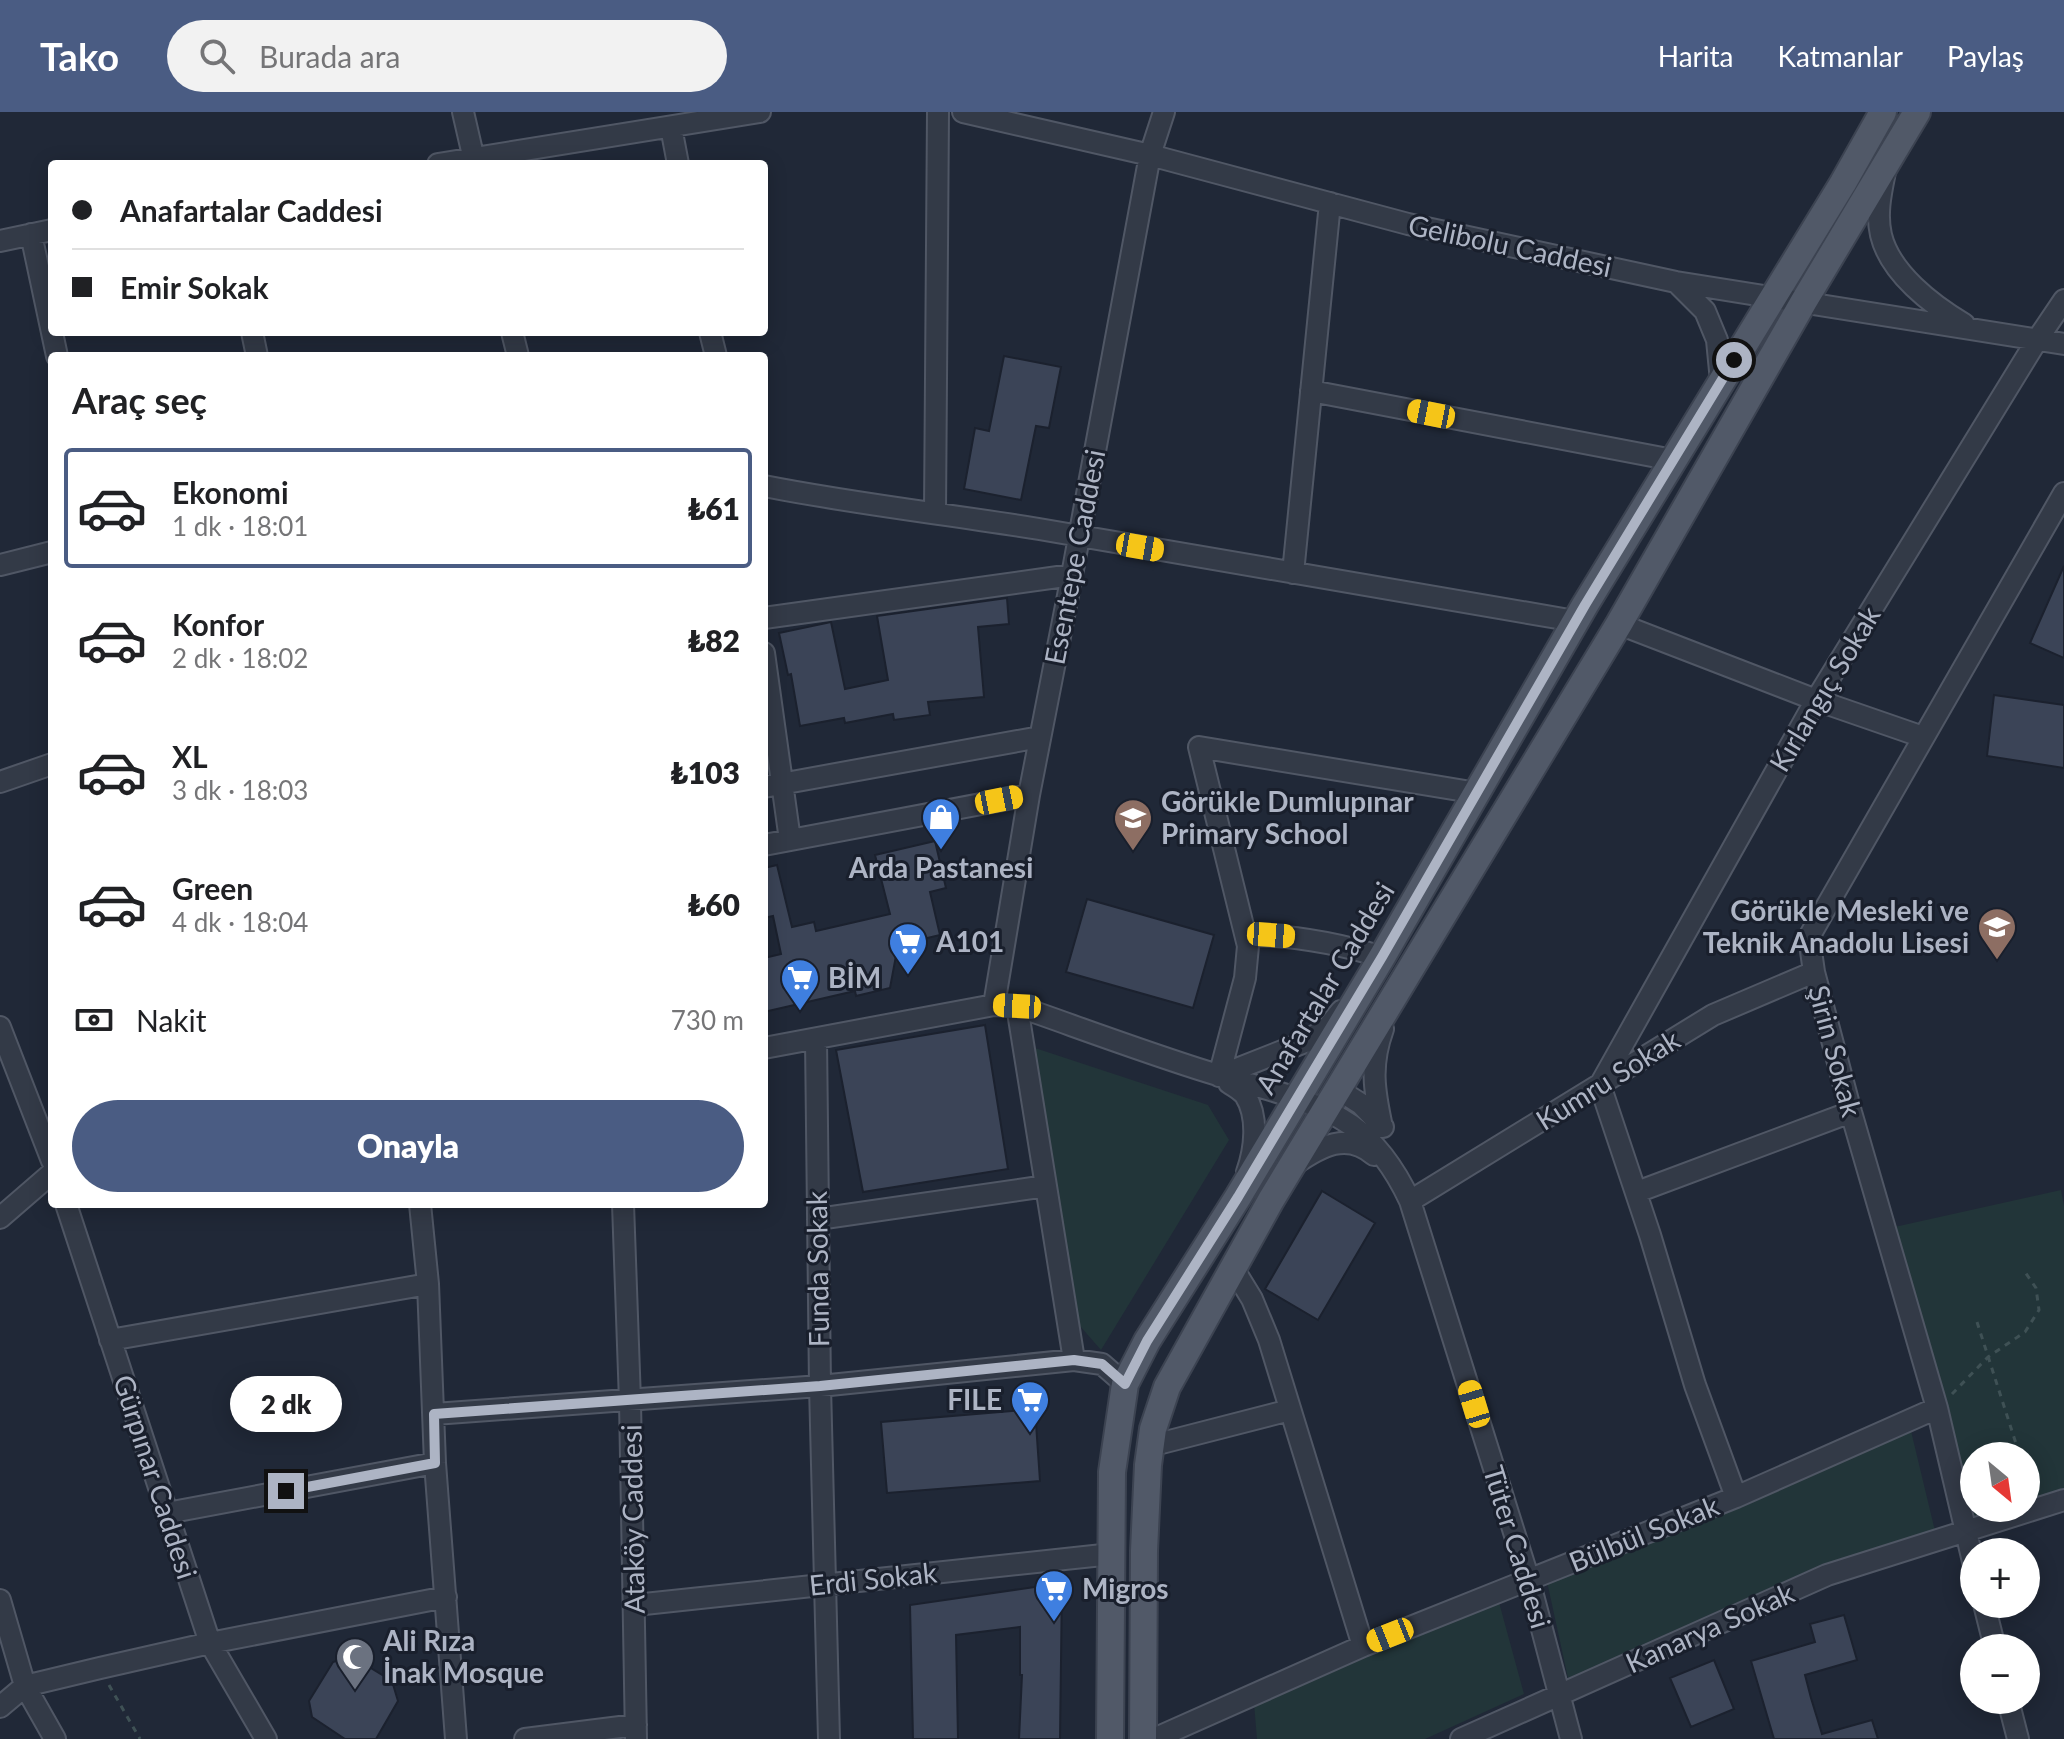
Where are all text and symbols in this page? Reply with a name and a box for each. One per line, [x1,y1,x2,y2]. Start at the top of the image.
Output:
search box [167,20,727,92]
text: Tako [40,33,119,79]
icon: search [195,34,239,78]
text: Burada ara [259,38,400,74]
text: Harita [1658,39,1733,73]
text: Katmanlar [1777,39,1903,73]
text: Paylaş [1947,39,2024,73]
text: Anafartalar Caddesi [120,192,383,228]
street label: Gelibolu Caddesi [1405,207,1615,283]
text: Emir Sokak [120,269,268,305]
route start [1716,342,1752,378]
text: Araç seç [72,378,207,422]
car [1405,398,1457,430]
street label: Esentepe Caddesi [1037,446,1112,667]
icon: car [76,472,148,544]
text: Ekonomi [172,474,289,510]
text: ₺61 [688,490,740,526]
text: 1 dk · 18:01 [172,510,308,542]
car [1114,531,1166,563]
street label: Kırlangıç Sokak [1761,599,1887,777]
icon: car [76,604,148,676]
text: Konfor [172,606,264,642]
text: ₺82 [688,622,740,658]
text: 2 dk · 18:02 [172,642,308,674]
icon: car [76,736,148,808]
text: XL [172,738,208,774]
text: ₺103 [670,754,740,790]
text: 3 dk · 18:03 [172,774,308,806]
car [973,784,1025,816]
place label: Görükle Dumlupınar Primary School [1161,784,1414,850]
shop icon: Arda Pastanesi [920,796,962,851]
school or university icon: Görükle Dumlupınar Primary School [1112,797,1154,852]
place label: Arda Pastanesi [848,850,1033,884]
icon: car [76,868,148,940]
text: Green [172,870,253,906]
street label: Anafartalar Caddesi [1248,875,1401,1100]
text: ₺60 [688,886,740,922]
place label: Görükle Mesleki ve Teknik Anadolu Lisesi [1703,893,1969,959]
text: 4 dk · 18:04 [172,906,308,938]
school or university icon: Görükle Mesleki ve Teknik Anadolu Lisesi [1976,906,2018,961]
supermarket icon: A101 [887,921,929,976]
car [1246,921,1296,949]
place label: A101 [935,924,1004,958]
supermarket icon: BİM [779,957,821,1012]
place label: BİM [828,960,881,994]
street label: Şirin Sokak [1802,981,1870,1121]
car [992,993,1042,1019]
icon: cash [72,998,116,1042]
text: Nakit [136,1002,207,1038]
text: 730 m [671,1004,744,1036]
street label: Kumru Sokak [1529,1021,1686,1137]
button: Onayla [72,1100,744,1192]
street label: Funda Sokak [799,1190,835,1347]
street label: Gürpınar Caddesi [107,1370,205,1583]
callout: 2 dk [230,1375,342,1431]
car [1456,1378,1492,1430]
supermarket icon: FILE [1009,1379,1051,1434]
place label: FILE [947,1382,1002,1416]
text: 2 dk [261,1388,311,1420]
street label: Ataköy Caddesi [613,1424,651,1614]
north arrow [1960,1442,2040,1522]
map controls [1960,1442,2040,1714]
street label: Tüter Caddesi [1477,1461,1559,1632]
route end [268,1473,304,1509]
street label: Bülbül Sokak [1564,1487,1724,1579]
button: + [1960,1538,2040,1618]
street label: Erdi Sokak [807,1554,939,1602]
supermarket icon: Migros [1033,1568,1075,1623]
place label: Migros [1082,1571,1169,1605]
street label: Kanarya Sokak [1620,1574,1800,1679]
car [1363,1615,1417,1655]
place label: Ali Rıza İnak Mosque [382,1623,544,1689]
button: − [1960,1634,2040,1714]
mosque icon: Ali Rıza İnak Mosque [334,1636,376,1691]

